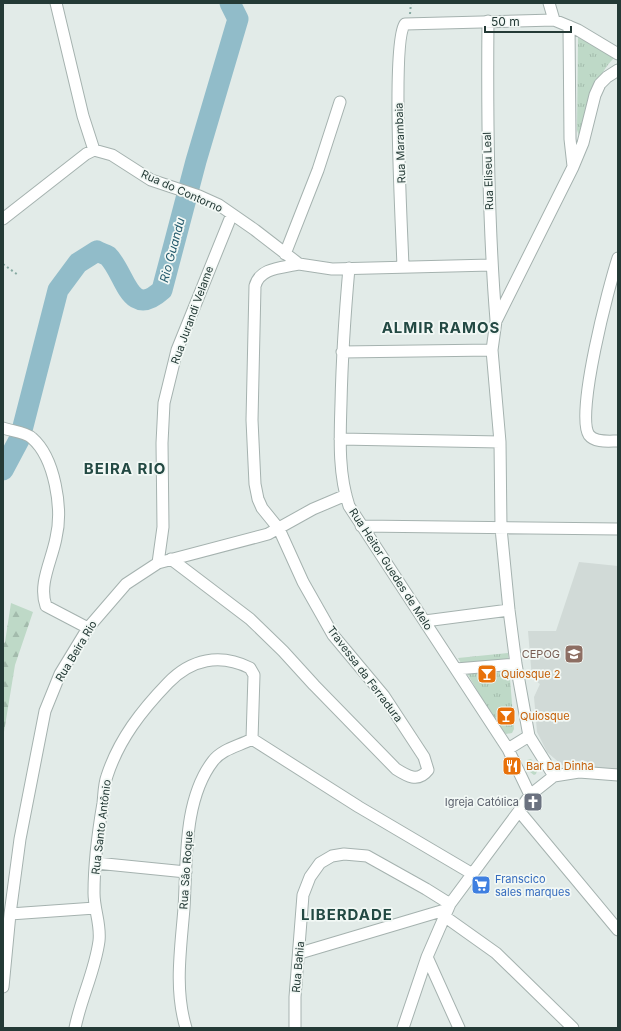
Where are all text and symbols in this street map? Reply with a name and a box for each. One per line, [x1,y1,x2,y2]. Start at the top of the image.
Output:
scale bar [485,8,571,34]
text: 50 m [491,14,520,29]
street label: Rua Marambaia [392,102,408,184]
street label: Rua Eliseu Leal [480,132,496,210]
street label: Rua do Contorno [139,167,225,215]
water label: Rio Guandu [156,216,188,284]
street label: Rua Jurandi Velame [168,264,216,366]
district label: ALMIR RAMOS [382,318,500,337]
district label: BEIRA RIO [84,459,166,478]
street label: Rua Heitor Guedes de Melo [346,505,436,633]
street label: Rua Beira Rio [52,618,100,684]
street label: Travessa da Ferradura [324,623,406,725]
school or university icon: CEPOG [563,643,585,665]
place label: CEPOG [522,647,560,661]
bar icon: Quiosque 2 [476,663,498,685]
place label: Quiosque 2 [501,667,560,681]
bar icon: Quiosque [495,705,517,727]
place label: Quiosque [520,709,570,723]
restaurant icon: Bar Da Dinha [501,755,523,777]
place label: Bar Da Dinha [526,759,594,773]
street label: Rua Santo Antônio [88,778,114,875]
church icon: Igreja Católica [522,791,544,813]
place label: Igreja Católica [445,795,519,809]
street label: Rua Sâo Roque [176,830,196,910]
place label: Franscico sales marques [495,872,570,899]
supermarket icon: Franscico sales marques [470,874,492,896]
district label: LIBERDADE [301,905,393,924]
street label: Rua Bahia [289,941,307,993]

